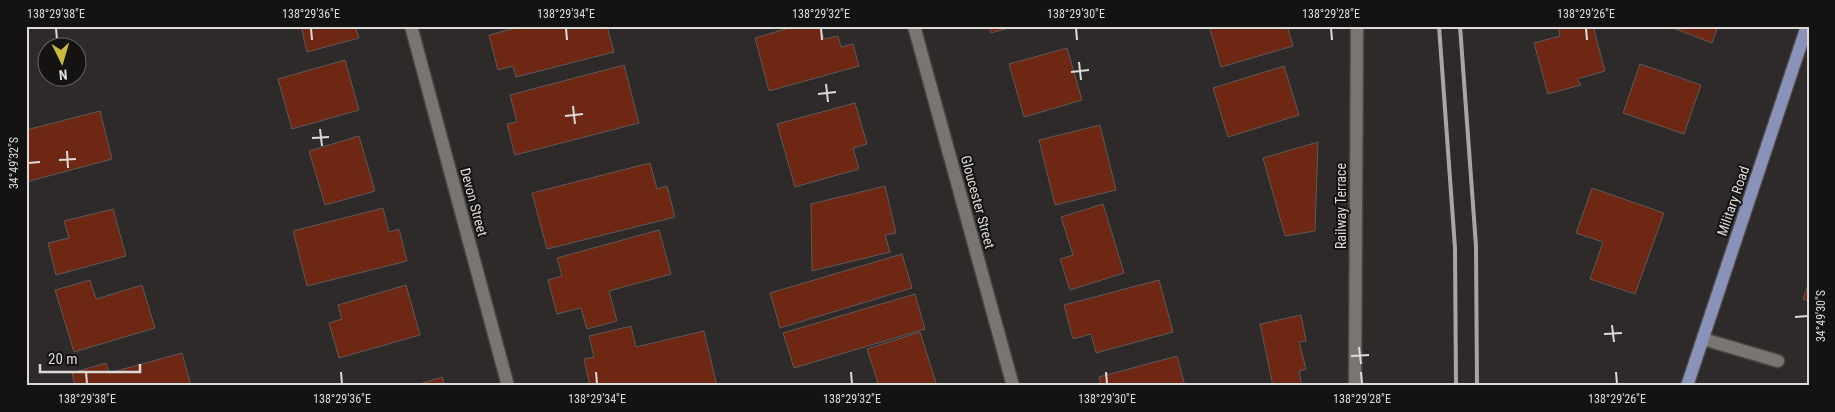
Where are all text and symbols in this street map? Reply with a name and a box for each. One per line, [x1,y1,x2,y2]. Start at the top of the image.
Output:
text: 138°29'38"E [27,7,85,21]
text: 138°29'36"E [282,7,340,21]
text: 138°29'34"E [537,7,595,21]
text: 138°29'32"E [792,7,850,21]
text: 138°29'30"E [1047,7,1105,21]
text: 138°29'28"E [1302,7,1360,21]
text: 138°29'26"E [1557,7,1615,21]
north arrow [38,38,88,88]
text: N [58,67,68,83]
text: 34°49'32"S [7,137,21,189]
street label: Gloucester Street [958,154,998,250]
street label: Railway Terrace [1333,162,1349,249]
street label: Military Road [1714,164,1752,238]
street label: Devon Street [457,166,491,238]
text: 34°49'30"S [1814,290,1828,342]
scale bar [40,342,140,374]
text: 20 m [48,350,78,368]
text: 138°29'38"E [58,392,116,406]
text: 138°29'36"E [313,392,371,406]
text: 138°29'34"E [568,392,626,406]
text: 138°29'32"E [823,392,881,406]
text: 138°29'30"E [1078,392,1136,406]
text: 138°29'28"E [1333,392,1391,406]
text: 138°29'26"E [1588,392,1646,406]

